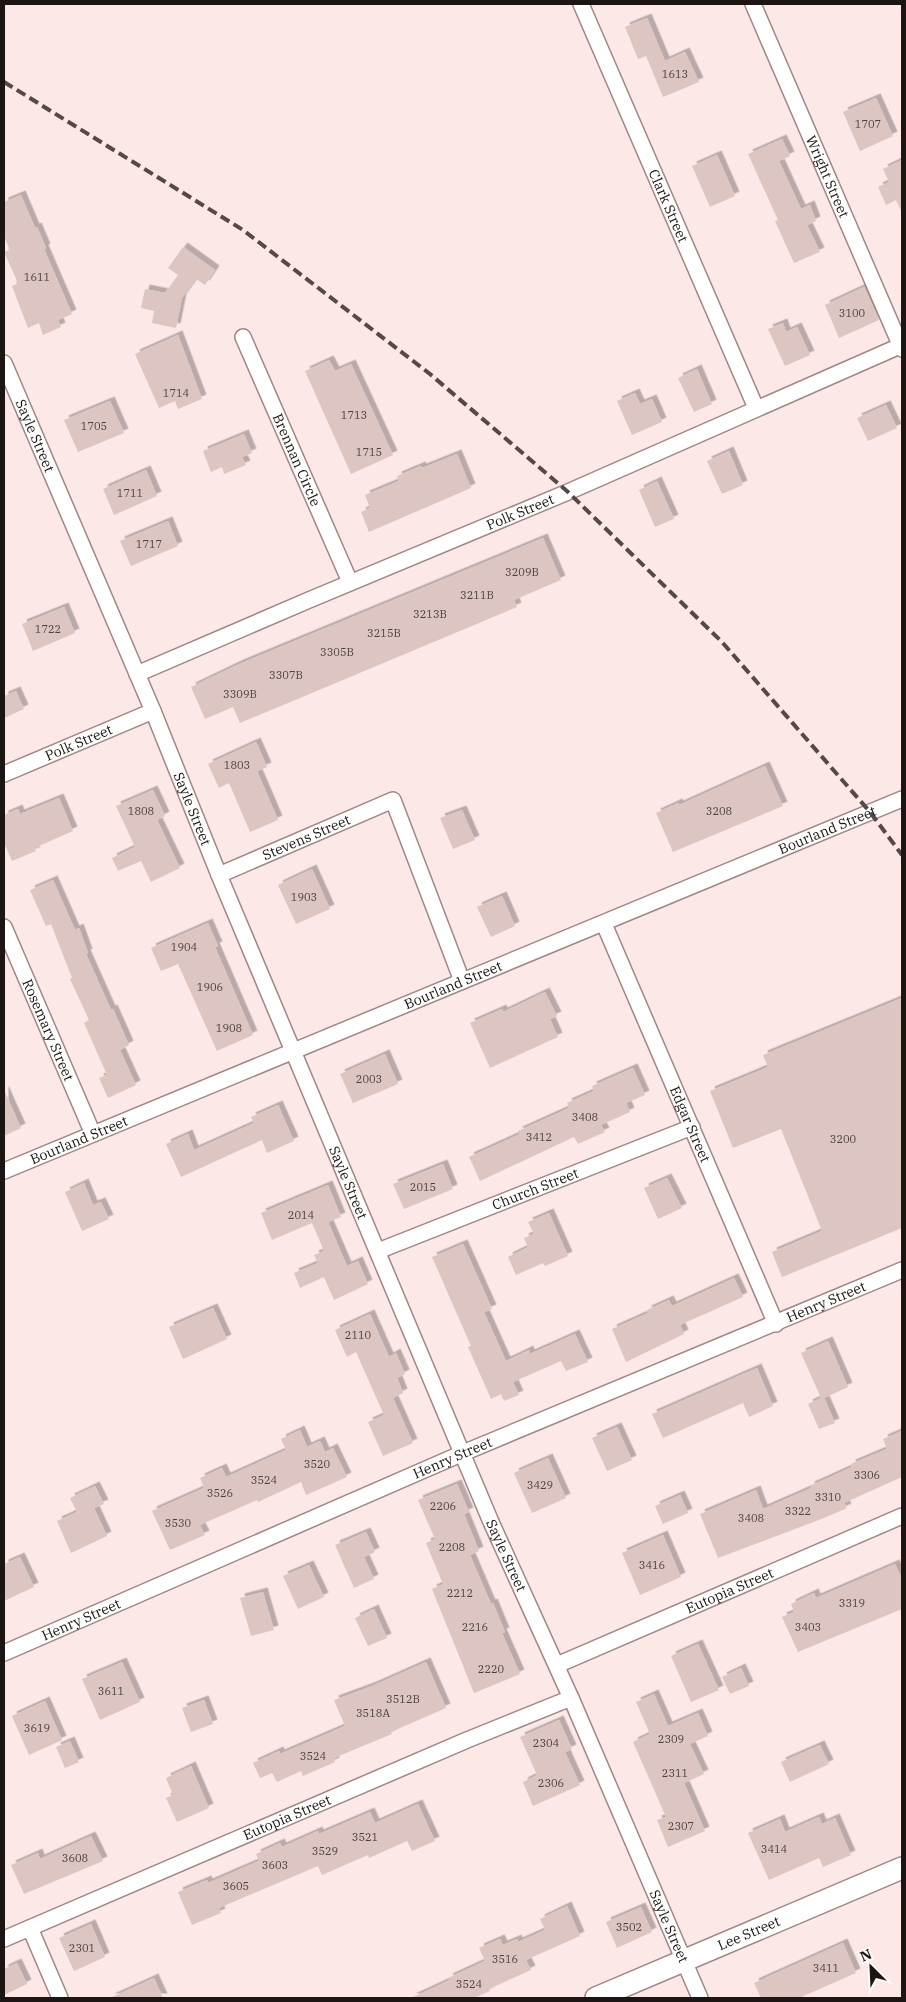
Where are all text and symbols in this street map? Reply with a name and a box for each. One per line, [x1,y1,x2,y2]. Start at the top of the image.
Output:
house number: 1613 [662,67,688,81]
house number: 1707 [855,117,881,131]
street label: Wright Street [802,133,853,220]
street label: Clark Street [645,167,692,245]
house number: 1611 [24,270,50,284]
house number: 3100 [839,306,866,320]
house number: 1714 [163,386,190,400]
street label: Sayle Street [12,396,59,475]
house number: 1713 [341,408,367,422]
street label: Brennan Circle [268,411,325,509]
house number: 1705 [81,419,107,433]
house number: 1715 [356,445,382,459]
house number: 1711 [117,486,143,500]
street label: Polk Street [484,490,557,534]
house number: 1717 [136,537,162,551]
house number: 3209B [505,565,539,579]
house number: 3211B [460,588,494,602]
house number: 3213B [413,607,447,621]
house number: 1722 [35,622,61,636]
house number: 3215B [367,626,401,640]
house number: 3305B [320,645,354,659]
house number: 3307B [269,668,303,682]
house number: 3309B [223,687,257,701]
street label: Polk Street [42,720,115,765]
house number: 1803 [224,758,250,772]
street label: Sayle Street [170,769,215,848]
street label: Bourland Street [776,802,879,858]
house number: 1808 [128,804,154,818]
house number: 3208 [706,804,732,818]
street label: Stevens Street [260,811,353,864]
house number: 1903 [291,890,317,904]
house number: 1904 [171,940,198,954]
street label: Bourland Street [401,957,505,1013]
street label: Rosemary Street [18,976,78,1084]
house number: 1906 [197,980,223,994]
house number: 1908 [216,1021,242,1035]
house number: 2003 [356,1072,382,1086]
street label: Edgar Street [666,1083,714,1165]
house number: 3408 [572,1110,598,1124]
street label: Bourland Street [27,1112,130,1168]
house number: 3412 [526,1130,552,1144]
house number: 3200 [830,1132,857,1146]
street label: Sayle Street [325,1143,372,1222]
street label: Church Street [489,1164,581,1214]
house number: 2015 [410,1180,436,1194]
house number: 2014 [288,1208,315,1222]
street label: Henry Street [784,1277,868,1326]
house number: 2110 [345,1328,372,1342]
street label: Henry Street [410,1433,495,1483]
house number: 3520 [304,1457,331,1471]
house number: 3306 [854,1468,880,1482]
house number: 3524 [251,1473,278,1487]
house number: 3429 [527,1478,553,1492]
house number: 3526 [207,1486,233,1500]
house number: 3310 [815,1490,842,1504]
house number: 2206 [430,1499,456,1513]
house number: 3322 [785,1504,811,1518]
house number: 3408 [738,1511,764,1525]
house number: 3530 [165,1516,192,1530]
street label: Sayle Street [482,1516,530,1595]
house number: 2208 [439,1540,465,1554]
house number: 3416 [639,1558,665,1572]
street label: Eutopia Street [683,1564,776,1617]
house number: 2212 [447,1586,473,1600]
street label: Henry Street [39,1594,123,1645]
house number: 3319 [839,1596,865,1610]
house number: 2216 [462,1620,488,1634]
house number: 3403 [795,1620,821,1634]
house number: 2220 [478,1662,505,1676]
house number: 3611 [98,1684,124,1698]
house number: 3512B [386,1692,420,1706]
house number: 3518A [356,1706,390,1720]
house number: 3619 [24,1721,50,1735]
house number: 2309 [658,1732,684,1746]
house number: 2304 [533,1736,560,1750]
house number: 3524 [300,1749,327,1763]
house number: 2311 [662,1766,688,1780]
house number: 2306 [538,1776,564,1790]
street label: Eutopia Street [240,1791,334,1844]
house number: 2307 [668,1819,694,1833]
house number: 3521 [352,1830,378,1844]
house number: 3414 [761,1842,788,1856]
house number: 3529 [312,1844,338,1858]
house number: 3608 [62,1851,88,1865]
house number: 3603 [262,1858,288,1872]
house number: 3605 [223,1879,249,1893]
street label: Sayle Street [646,1887,693,1966]
street label: Lee Street [715,1912,783,1954]
house number: 3502 [616,1920,642,1934]
house number: 2301 [69,1941,95,1955]
north arrow [846,1942,896,1992]
text: N [857,1945,874,1966]
house number: 3516 [492,1952,518,1966]
house number: 3411 [813,1961,839,1975]
house number: 3524 [456,1977,483,1991]

